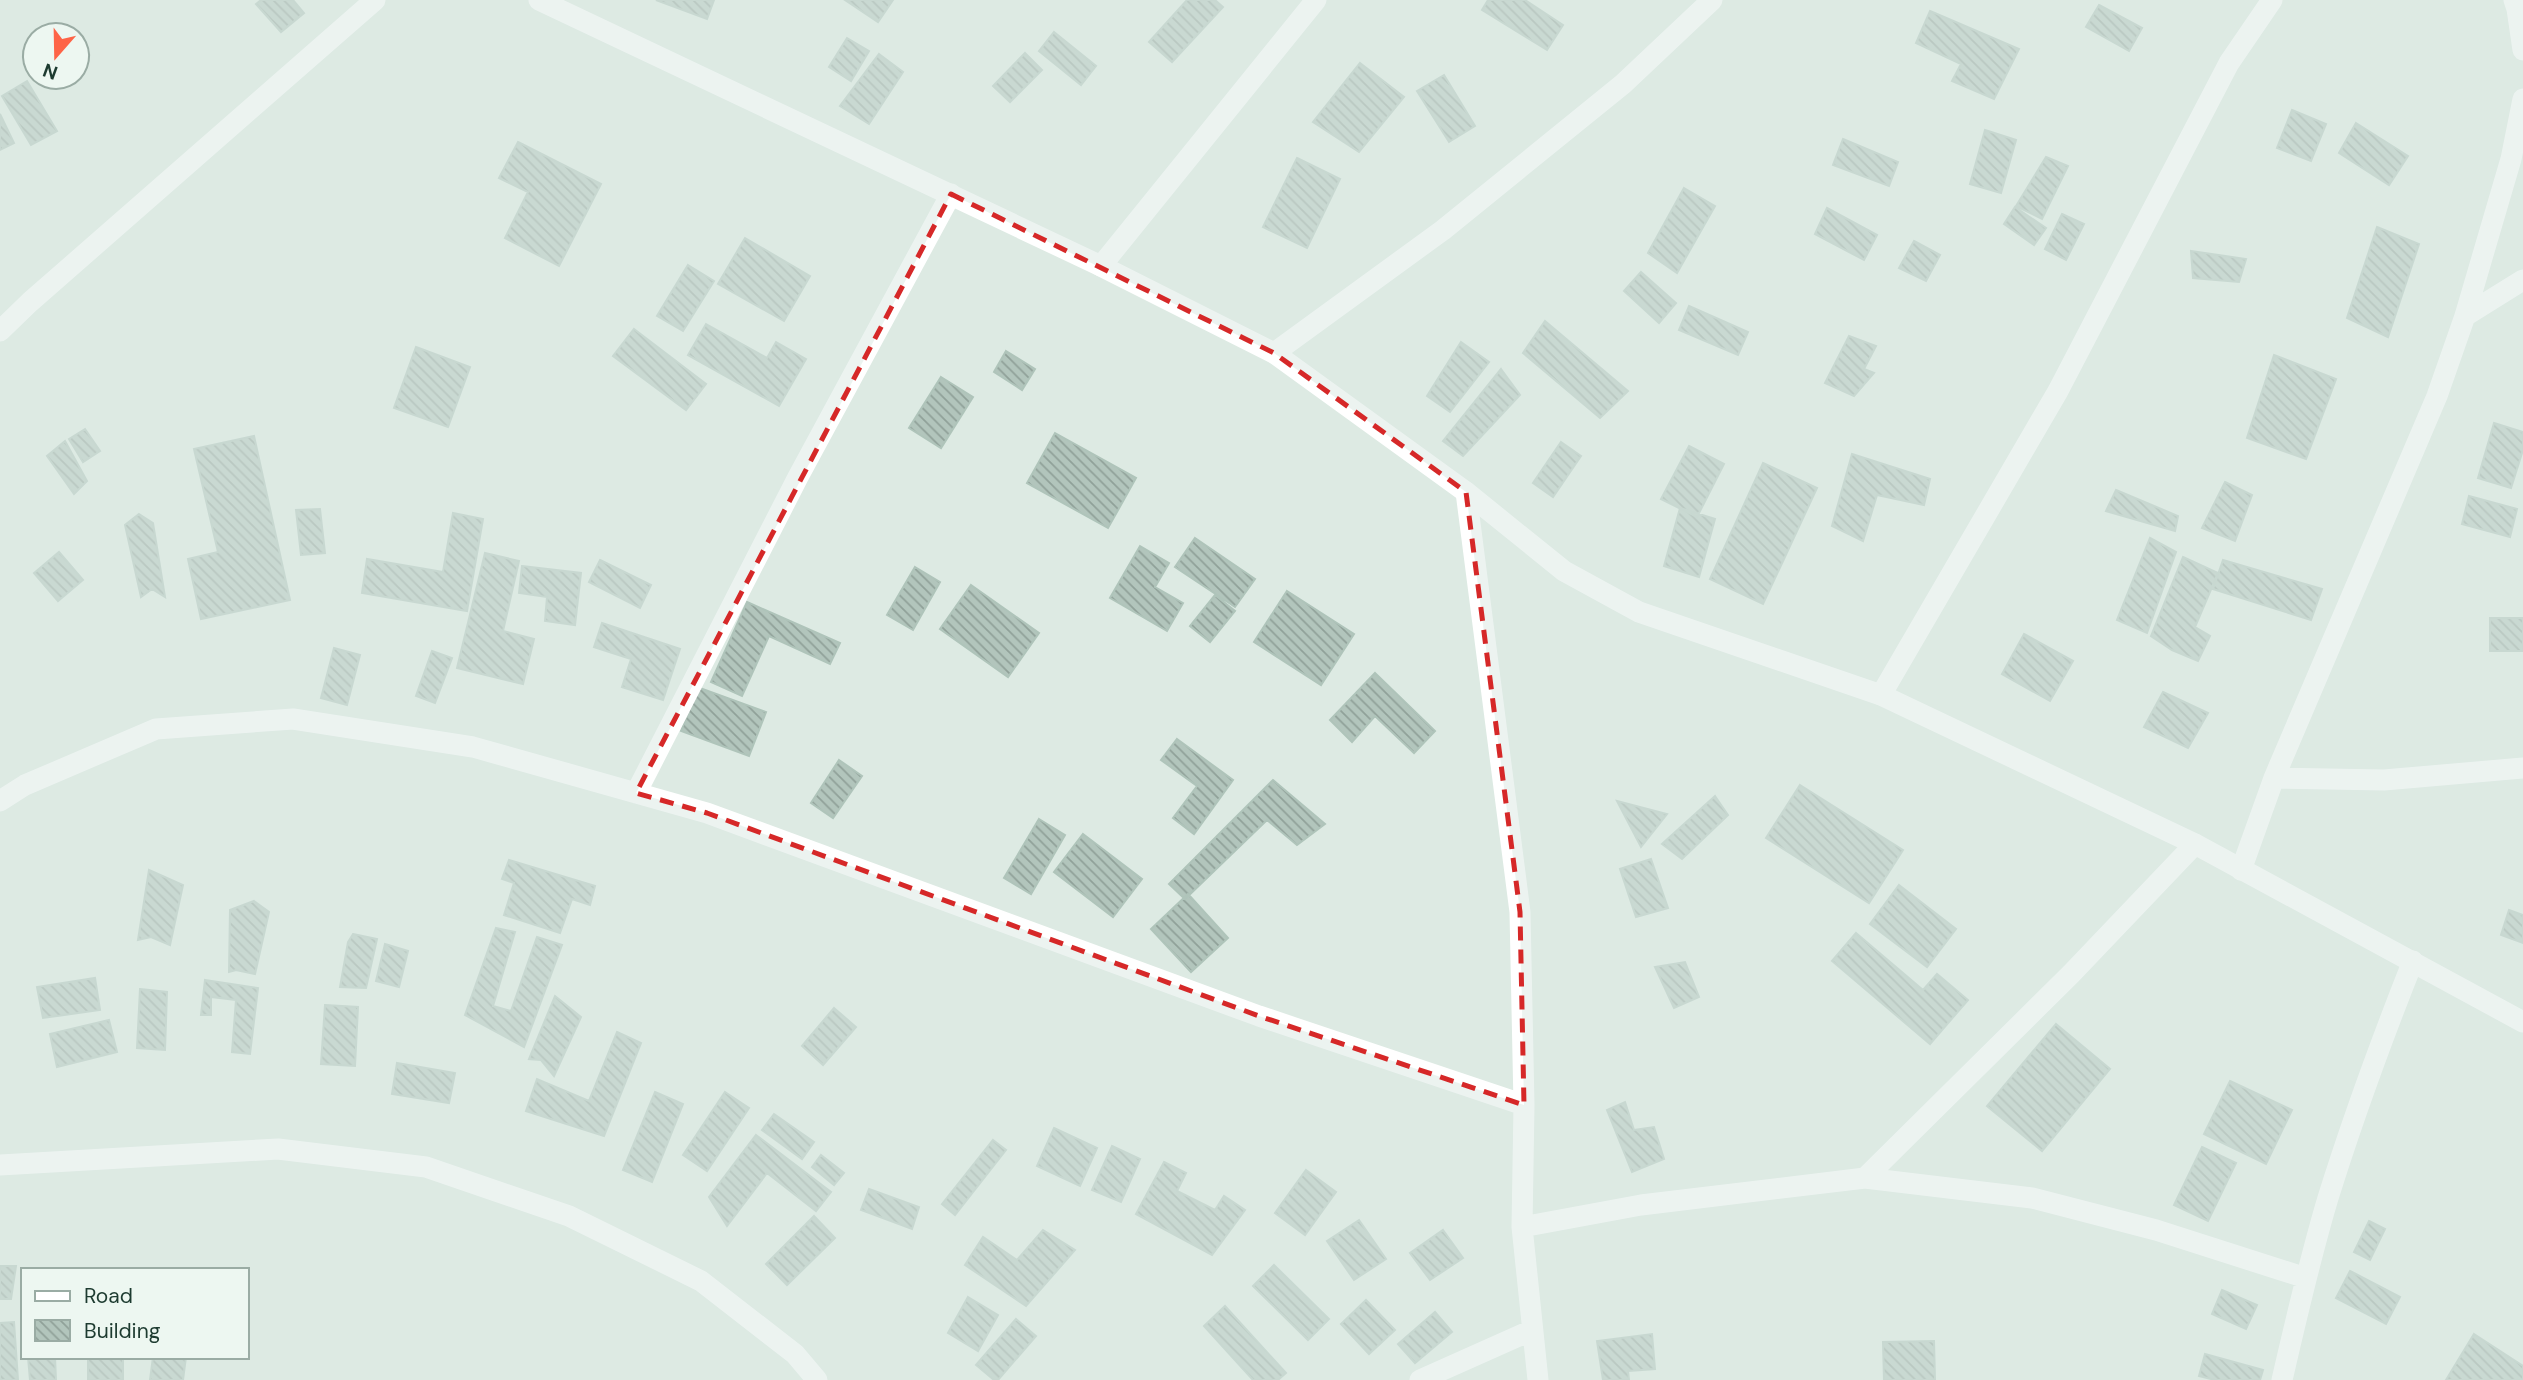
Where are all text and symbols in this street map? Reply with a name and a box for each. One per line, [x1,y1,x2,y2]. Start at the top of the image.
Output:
north arrow [21,21,91,91]
text: N [40,57,61,86]
legend [21,1268,248,1359]
text: Road [84,1282,133,1310]
text: Building [84,1317,161,1345]

